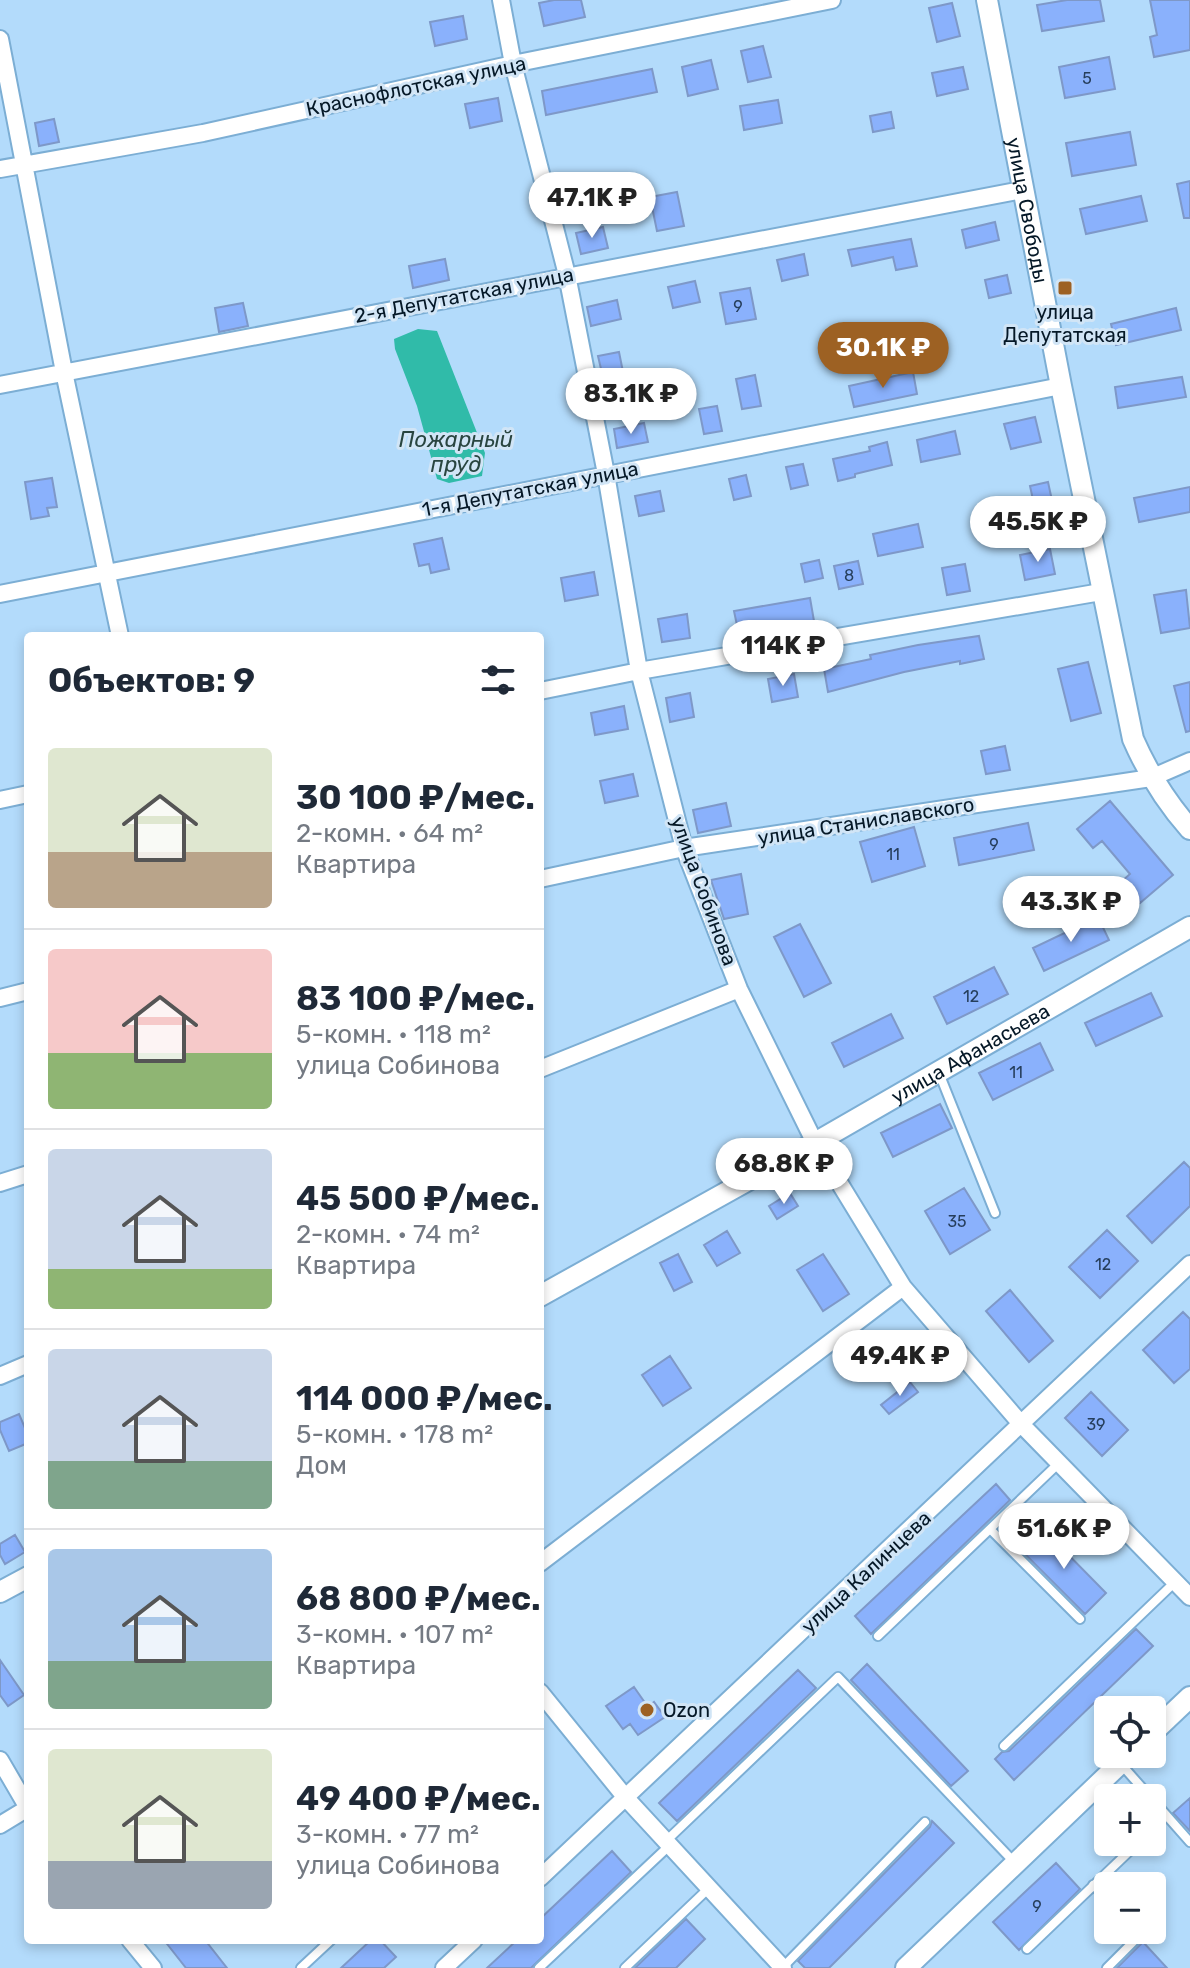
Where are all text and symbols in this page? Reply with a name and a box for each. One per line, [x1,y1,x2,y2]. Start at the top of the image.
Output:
street label: Краснофлотская улица [304,51,528,121]
house number: 5 [1082,69,1092,88]
street label: улица Свободы [1002,135,1053,285]
pin: 47.1K ₽ [518,172,666,240]
text: 47.1K ₽ [547,182,637,213]
street label: 2-я Депутатская улица [352,262,576,328]
marker: улица Депутатская [1056,279,1074,297]
house number: 9 [733,297,743,316]
place label: улица Депутатская [1003,300,1127,347]
pin: 30.1K ₽ [809,322,957,390]
text: 30.1K ₽ [836,332,930,363]
pin: 83.1K ₽ [557,368,705,436]
text: 83.1K ₽ [584,378,678,409]
water label: Пожарный пруд [399,426,513,478]
street label: 1-я Депутатская улица [420,456,640,522]
pin: 45.5K ₽ [964,496,1112,564]
text: 45.5K ₽ [988,506,1088,537]
house number: 8 [844,566,854,585]
pin: 114K ₽ [718,620,848,688]
text: 114K ₽ [740,630,826,661]
icon: filters [476,658,520,702]
text: Объектов: 9 [48,660,255,701]
text: 30 100 ₽/мес. [296,777,535,818]
icon: home [112,780,208,876]
street label: улица Станиславского [756,792,976,850]
street label: улица Собинова [666,813,742,969]
text: 2-комн. · 64 m² [296,818,483,849]
house number: 9 [989,835,999,854]
house number: 11 [886,845,900,864]
text: Квартира [296,849,416,880]
pin: 43.3K ₽ [997,876,1145,944]
text: 43.3K ₽ [1021,886,1121,917]
text: 83 100 ₽/мес. [296,978,535,1019]
icon: home [112,981,208,1077]
house number: 12 [963,987,979,1006]
street label: улица Афанасьева [887,998,1054,1109]
text: 5-комн. · 118 m² [296,1019,491,1050]
text: улица Собинова [296,1050,500,1081]
house number: 11 [1009,1063,1023,1082]
pin: 68.8K ₽ [710,1138,858,1206]
text: 68.8K ₽ [734,1148,834,1179]
text: 45 500 ₽/мес. [296,1178,540,1219]
icon: home [112,1181,208,1277]
house number: 35 [947,1212,967,1231]
text: 2-комн. · 74 m² [296,1219,480,1250]
text: Квартира [296,1250,416,1281]
house number: 12 [1095,1255,1111,1274]
pin: 49.4K ₽ [826,1330,974,1398]
text: 49.4K ₽ [850,1340,950,1371]
text: 114 000 ₽/мес. [296,1378,553,1419]
icon: home [112,1381,208,1477]
house number: 39 [1086,1415,1106,1434]
text: 5-комн. · 178 m² [296,1419,493,1450]
text: Дом [296,1450,347,1481]
pin: 51.6K ₽ [990,1503,1138,1571]
street label: улица Калинцева [796,1506,936,1638]
text: 51.6K ₽ [1016,1513,1112,1544]
text: 68 800 ₽/мес. [296,1578,541,1619]
icon: home [112,1581,208,1677]
text: 3-комн. · 107 m² [296,1619,493,1650]
text: Квартира [296,1650,416,1681]
map controls [1094,1696,1166,1944]
button: locate [1094,1696,1166,1768]
place label: Ozon [663,1698,710,1722]
marker: Ozon [638,1701,656,1719]
text: 49 400 ₽/мес. [296,1778,541,1819]
icon: home [112,1781,208,1877]
button: + [1094,1784,1166,1856]
text: 3-комн. · 77 m² [296,1819,479,1850]
text: улица Собинова [296,1850,500,1881]
button: − [1094,1872,1166,1944]
house number: 9 [1032,1897,1042,1916]

